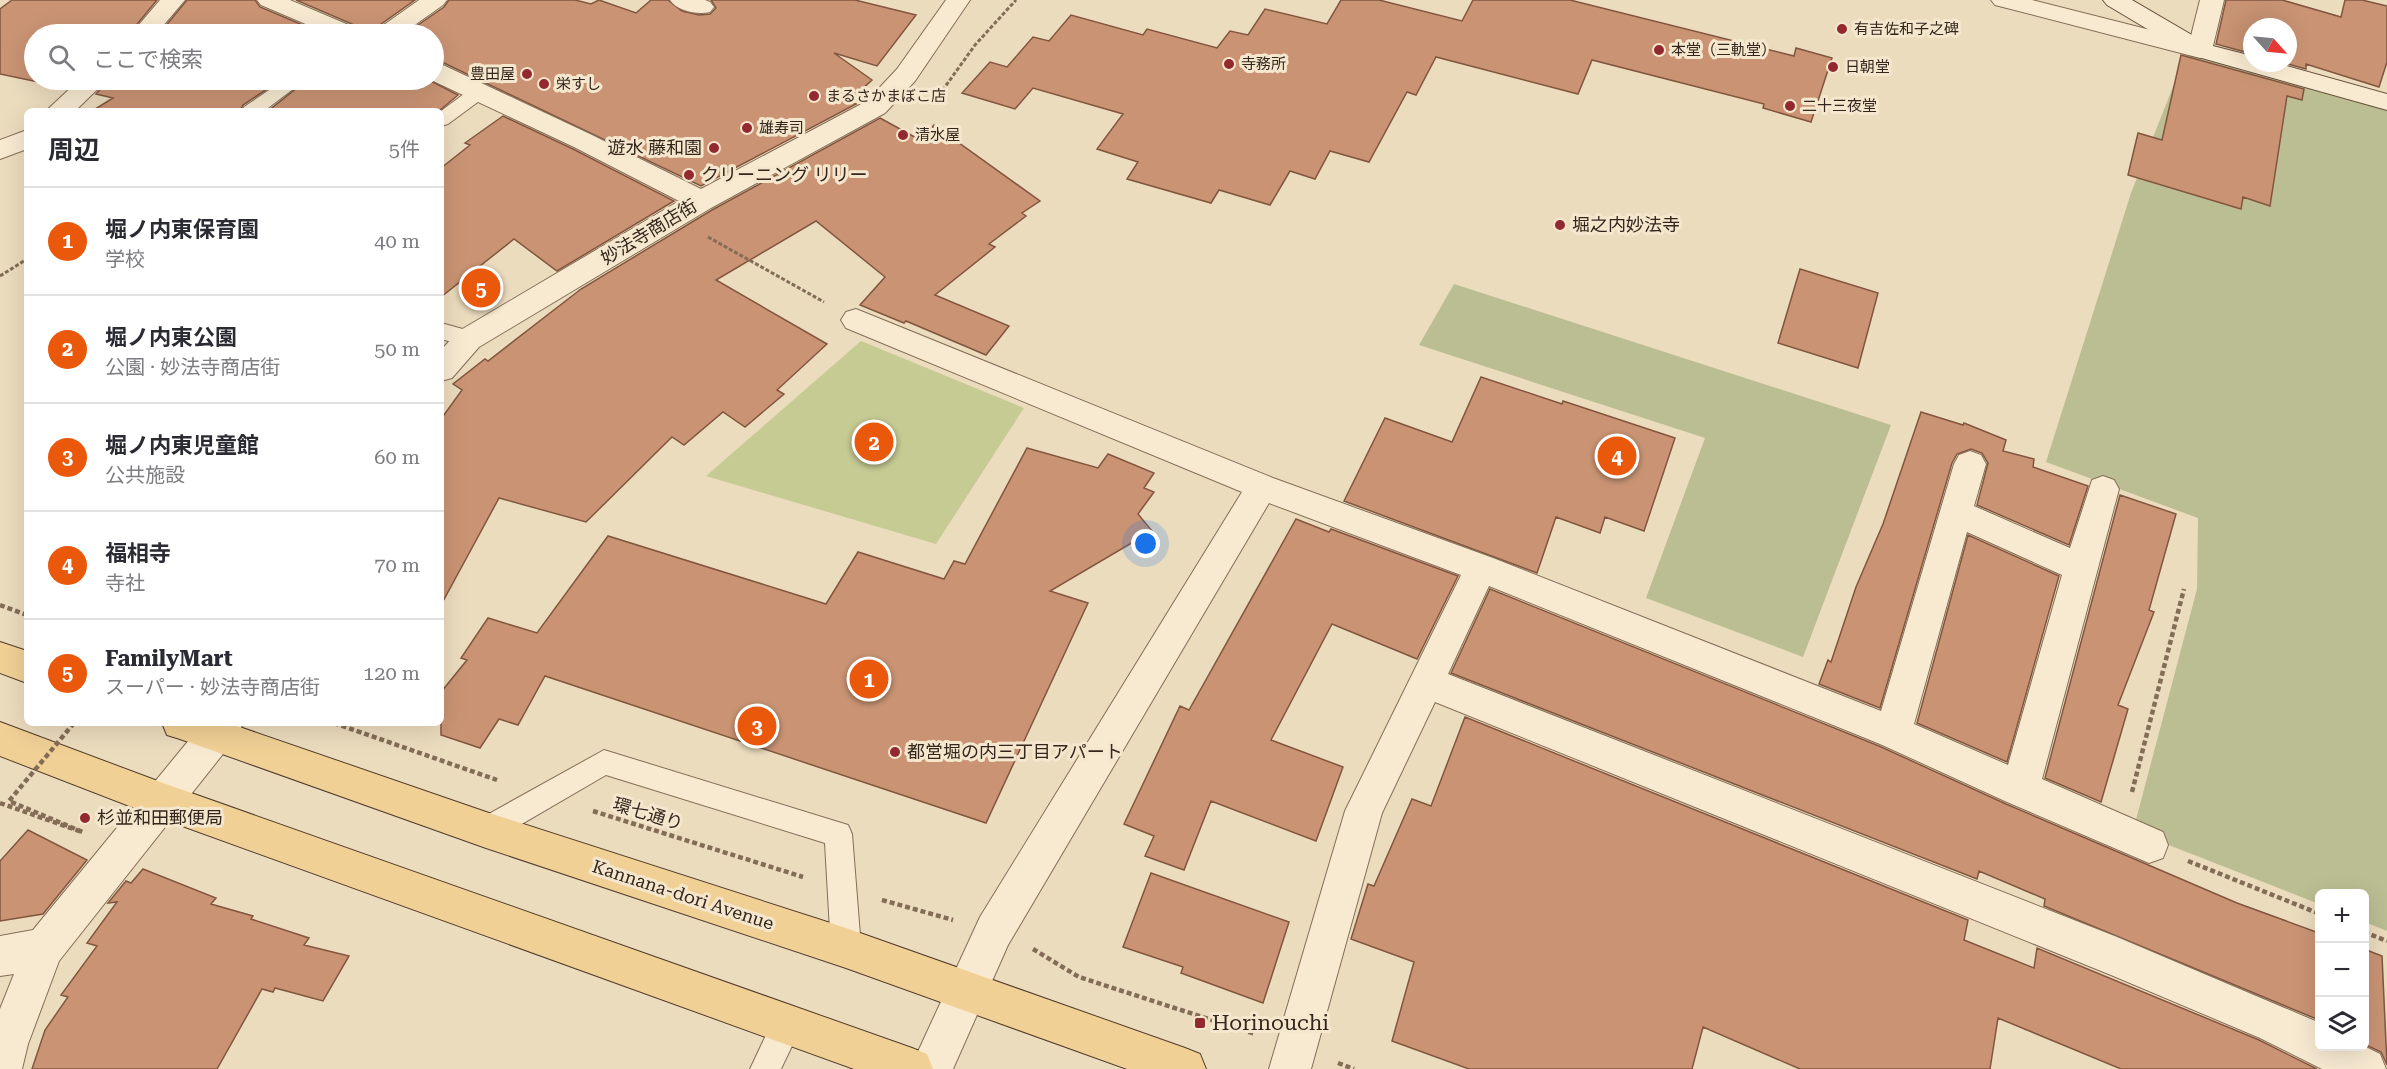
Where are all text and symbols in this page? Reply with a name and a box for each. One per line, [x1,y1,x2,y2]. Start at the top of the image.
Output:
north arrow [2243,18,2297,72]
place label: 有吉佐和子之碑 [1854,20,1959,38]
marker: 有吉佐和子之碑 [1835,22,1849,36]
search box [24,24,444,90]
icon: search [45,41,78,74]
place label: 本堂（三軌堂） [1671,41,1776,59]
marker: 本堂（三軌堂） [1652,43,1666,57]
text: ここで検索 [93,47,203,72]
place label: 寺務所 [1241,55,1286,73]
marker: 寺務所 [1222,57,1236,71]
place label: 日朝堂 [1845,58,1890,76]
marker: 日朝堂 [1826,60,1840,74]
place label: 豊田屋 [470,65,515,83]
marker: 豊田屋 [520,67,534,81]
place label: 栄すし [556,75,601,93]
marker: 栄すし [537,77,551,91]
place label: まるさかまぼこ店 [826,87,946,105]
marker: まるさかまぼこ店 [807,89,821,103]
place label: 二十三夜堂 [1802,97,1877,115]
marker: 二十三夜堂 [1783,99,1797,113]
place label: 雄寿司 [759,119,804,137]
marker: 雄寿司 [740,121,754,135]
place label: 清水屋 [915,126,960,144]
marker: 清水屋 [896,128,910,142]
text: 周辺 [48,135,100,165]
text: 5件 [389,137,420,161]
place label: 遊水 藤和園 [607,137,702,158]
marker: 遊水 藤和園 [707,141,721,155]
place label: クリーニング リリー [701,164,868,185]
marker: クリーニング リリー [682,168,696,182]
street label: 妙法寺商店街 [597,195,700,268]
place label: 堀之内妙法寺 [1572,214,1680,235]
text: 堀ノ内東保育園 [105,217,259,242]
marker: 堀之内妙法寺 [1553,218,1567,232]
text: 1 [62,229,73,253]
text: 40 m [374,229,420,253]
text: 学校 [105,247,145,271]
pin: 5 [462,266,500,310]
text: 堀ノ内東公園 [105,325,237,350]
text: 2 [62,337,73,361]
text: 50 m [374,337,420,361]
text: 公園 · 妙法寺商店街 [105,355,280,379]
pin: 2 [854,420,894,464]
text: 堀ノ内東児童館 [105,433,259,458]
pin: 4 [1598,434,1636,478]
text: 3 [62,445,73,469]
text: 60 m [374,445,420,469]
text: 公共施設 [105,463,185,487]
your location [1131,529,1160,558]
text: 福相寺 [105,541,171,566]
text: 4 [62,553,73,577]
text: 70 m [374,553,420,577]
text: 寺社 [105,571,145,595]
text: FamilyMart [105,646,233,671]
pin: 1 [850,656,888,702]
text: 5 [62,661,73,685]
text: 120 m [363,661,420,685]
text: スーパー · 妙法寺商店街 [105,675,320,699]
pin: 3 [738,704,777,748]
place label: 都営堀の内三丁目アパート [907,741,1123,762]
marker: 都営堀の内三丁目アパート [888,745,902,759]
street label: 環七通り [611,793,686,834]
place label: 杉並和田郵便局 [97,807,223,828]
marker: 杉並和田郵便局 [78,811,92,825]
street label: Kannana-dori Avenue [590,855,777,934]
map controls [2315,889,2369,1051]
button: + [2315,889,2369,943]
button: − [2315,943,2369,997]
button: layers [2315,997,2369,1051]
place label: Horinouchi [1212,1011,1329,1035]
marker: Horinouchi [1193,1016,1207,1030]

